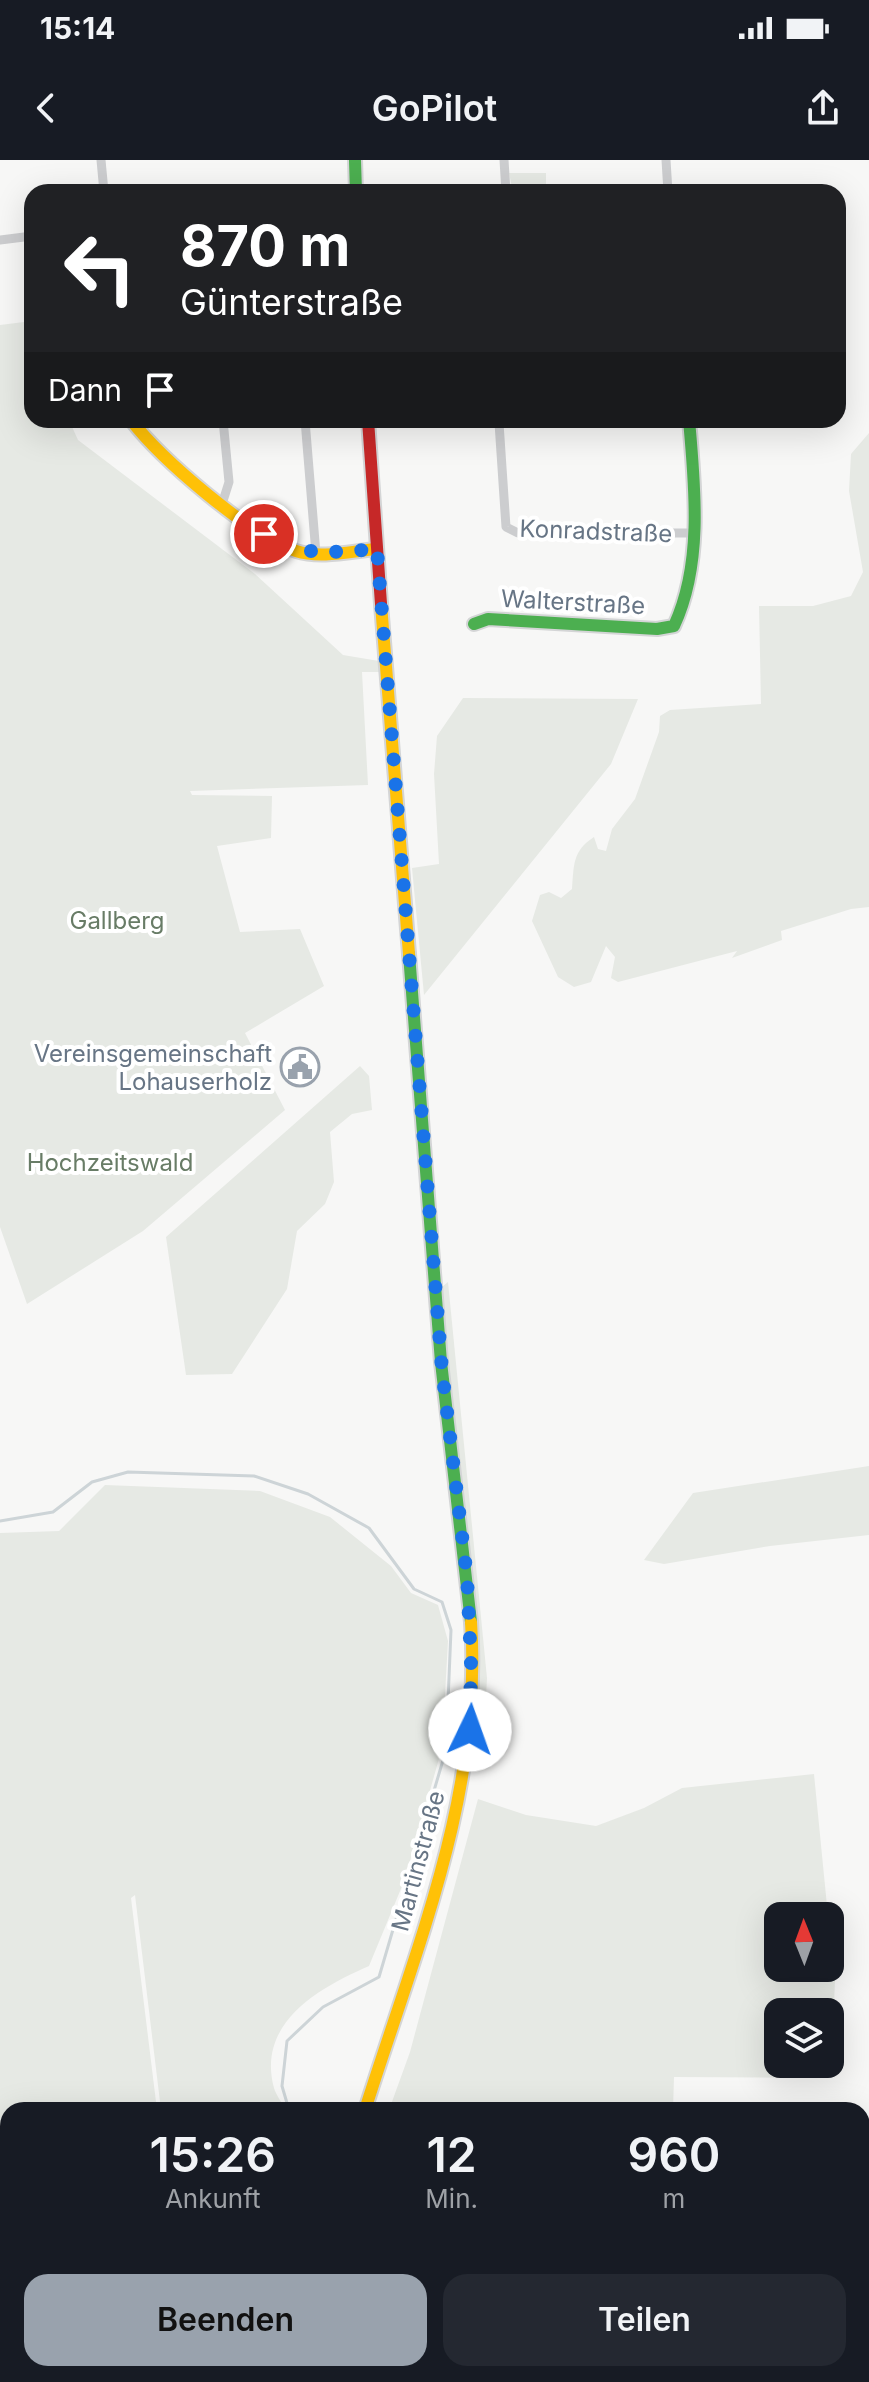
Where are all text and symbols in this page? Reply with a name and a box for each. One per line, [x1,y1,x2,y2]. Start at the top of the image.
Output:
text: 15:14 [40,10,115,46]
icon: back [24,86,68,130]
text: GoPilot [372,86,497,130]
icon: share [801,86,845,130]
text: 870 m [180,212,350,280]
icon: left [48,216,152,320]
text: Günterstraße [180,280,403,324]
icon: arrive [138,368,182,412]
text: Dann [48,372,122,408]
pin [230,500,298,568]
icon: arrive [242,512,286,556]
street label: Konradstraße [519,514,673,548]
street label: Walterstraße [500,584,646,620]
park label: Gallberg [69,906,165,935]
place label: Vereinsgemeinschaft Lohauserholz [34,1039,272,1096]
public building icon: Vereinsgemeinschaft Lohauserholz [279,1046,321,1088]
park label: Hochzeitswald [27,1148,193,1177]
position arrow [428,1688,512,1772]
street label: Martinstraße [385,1788,451,1934]
north arrow [764,1902,844,1982]
map controls [764,1902,844,2078]
button: layers [764,1998,844,2078]
text: 15:26 [149,2125,276,2184]
text: 12 [427,2125,477,2184]
text: 960 [627,2125,721,2184]
text: Ankunft [165,2183,260,2214]
text: Min. [425,2183,478,2214]
text: m [663,2183,685,2214]
button: Beenden [24,2274,427,2366]
button: Teilen [443,2274,846,2366]

